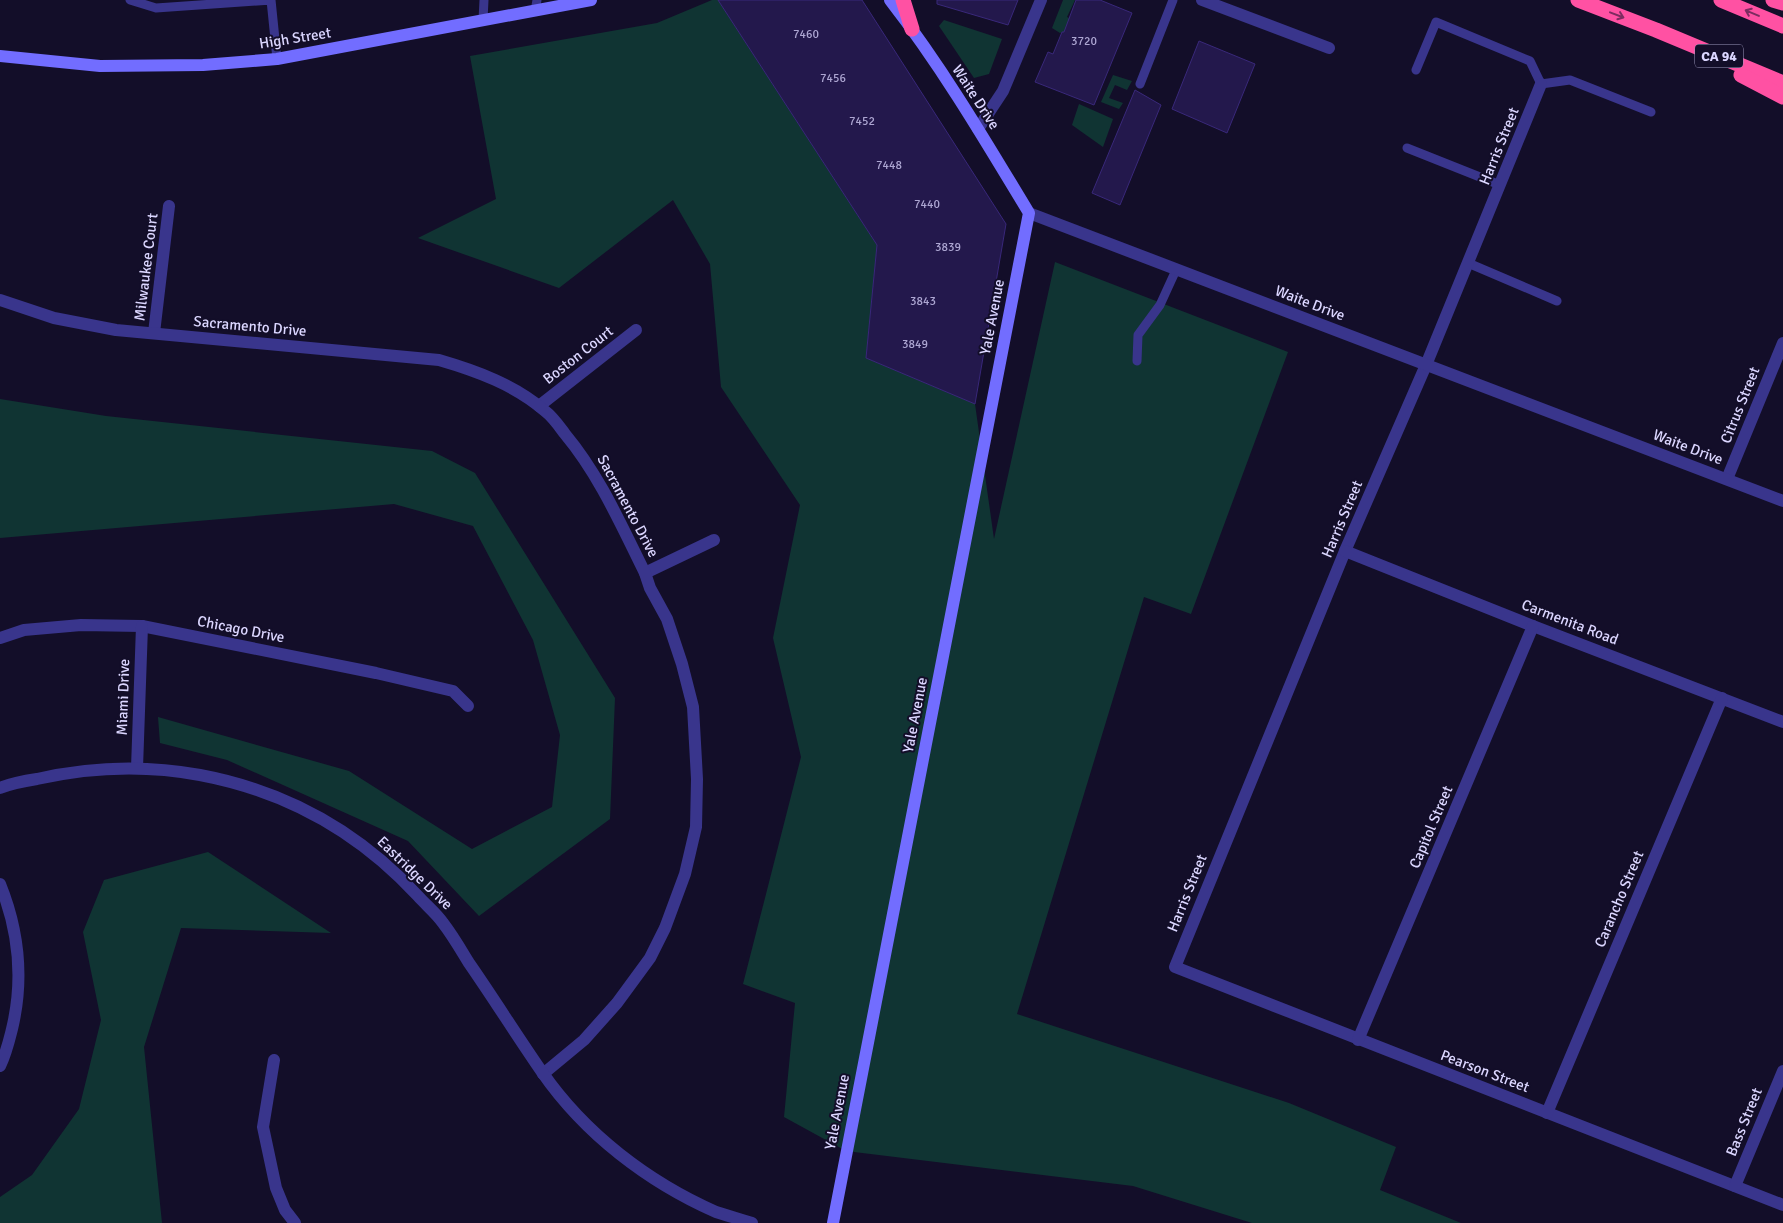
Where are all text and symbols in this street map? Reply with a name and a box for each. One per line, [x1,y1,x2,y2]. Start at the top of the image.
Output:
one-way arrow [1745,8,1760,17]
one-way arrow [1609,11,1624,20]
street label: High Street [258,23,332,53]
house number: 7460 [793,27,819,42]
house number: 3720 [1071,34,1097,49]
road number: CA 94 [1695,44,1743,68]
street label: Waite Drive [948,61,1004,133]
house number: 7456 [820,71,846,86]
street label: Harris Street [1475,105,1523,187]
house number: 7452 [849,114,875,129]
house number: 7448 [876,158,902,173]
house number: 7440 [914,197,940,212]
street label: Milwaukee Court [130,212,162,322]
house number: 3839 [935,240,961,255]
street label: Yale Avenue [976,278,1008,356]
street label: Waite Drive [1273,281,1347,325]
house number: 3843 [910,294,936,309]
street label: Sacramento Drive [193,312,307,340]
street label: Boston Court [539,322,617,388]
house number: 3849 [902,337,928,352]
street label: Citrus Street [1716,364,1764,446]
street label: Waite Drive [1651,425,1725,469]
street label: Sacramento Drive [593,452,663,560]
street label: Harris Street [1318,478,1366,560]
street label: Carmenita Road [1519,595,1621,649]
street label: Chicago Drive [196,612,286,646]
street label: Miami Drive [113,658,133,736]
street label: Yale Avenue [899,676,931,754]
street label: Capitol Street [1405,783,1457,871]
street label: Eastridge Drive [374,833,456,913]
street label: Carancho Street [1591,848,1647,950]
street label: Harris Street [1163,852,1211,934]
street label: Pearson Street [1438,1046,1532,1096]
street label: Yale Avenue [821,1073,853,1151]
street label: Bass Street [1722,1085,1766,1159]

